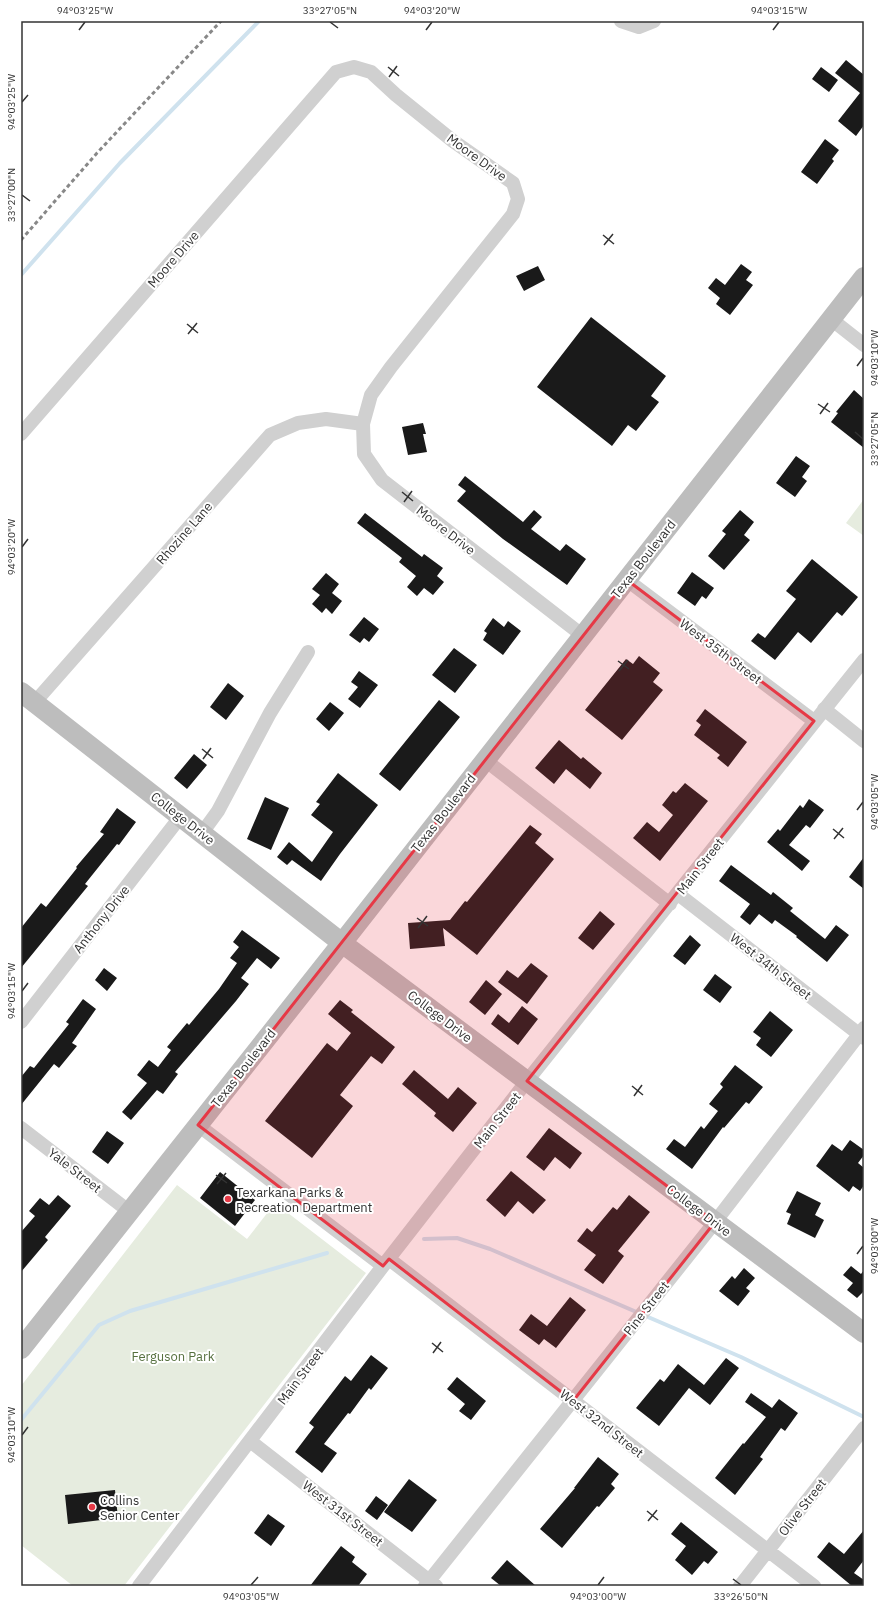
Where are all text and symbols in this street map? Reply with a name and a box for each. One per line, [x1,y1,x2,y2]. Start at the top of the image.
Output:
text: 94°03'25"W [57,4,113,17]
text: 33°27'05"N [303,4,357,17]
text: 94°03'20"W [404,4,460,17]
text: 94°03'15"W [751,4,807,17]
text: 94°03'25"W [5,74,18,130]
street label: Moore Drive [443,130,510,185]
text: 33°27'00"N [5,168,18,222]
street label: Moore Drive [144,227,203,291]
text: 94°03'10"W [868,330,881,386]
text: 33°27'05"N [868,412,881,466]
street label: Rhozine Lane [152,498,216,568]
street label: Moore Drive [413,502,479,559]
street label: Texas Boulevard [607,516,680,602]
text: 94°03'20"W [5,519,18,575]
street label: West 35th Street [676,615,765,688]
street label: Texas Boulevard [407,770,480,856]
text: 94°03'05"W [868,774,881,830]
street label: College Drive [147,788,218,849]
street label: Main Street [673,835,728,898]
street label: Anthony Drive [69,882,133,957]
street label: West 34th Street [727,929,815,1003]
text: 94°03'15"W [5,963,18,1019]
street label: College Drive [404,987,475,1046]
street label: Texas Boulevard [207,1025,280,1111]
street label: Main Street [470,1089,525,1152]
street label: Yale Street [44,1144,105,1197]
street label: College Drive [663,1181,734,1240]
place label: Texarkana Parks & Recreation Department [236,1184,372,1216]
marker: Texarkana Parks & Recreation Department [223,1194,233,1204]
text: 94°03'00"W [868,1218,881,1274]
street label: Pine Street [620,1278,673,1339]
street label: Main Street [273,1344,327,1408]
park label: Ferguson Park [131,1348,215,1365]
street label: West 32nd Street [556,1385,647,1461]
text: 94°03'10"W [5,1407,18,1463]
street label: Olive Street [775,1475,830,1539]
street label: West 31st Street [299,1477,386,1550]
place label: Collins Senior Center [100,1492,180,1524]
marker: Collins Senior Center [87,1502,97,1512]
text: 94°03'05"W [223,1590,279,1603]
text: 94°03'00"W [570,1590,626,1603]
text: 33°26'50"N [714,1590,768,1603]

